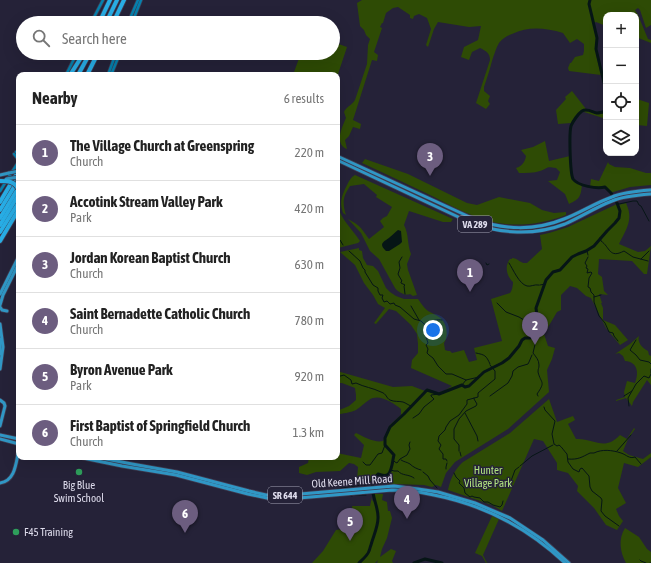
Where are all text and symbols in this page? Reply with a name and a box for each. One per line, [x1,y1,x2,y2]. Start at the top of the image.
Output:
map controls [603,12,639,156]
button: + [603,12,639,48]
search box [16,16,340,60]
icon: search [30,27,52,49]
text: Search here [62,30,127,47]
button: − [603,48,639,84]
button: locate [603,84,639,120]
text: Nearby [32,88,78,108]
text: 6 results [284,91,324,106]
button: layers [603,120,639,156]
text: The Village Church at Greenspring [70,137,254,154]
pin: 3 [417,143,443,176]
text: 1 [42,145,48,160]
text: 220 m [295,145,324,160]
text: Church [70,154,103,169]
text: Accotink Stream Valley Park [70,193,223,210]
text: 2 [42,201,48,216]
text: 420 m [295,201,324,216]
text: Park [70,210,92,225]
road number: VA 289 [458,216,492,232]
text: Jordan Korean Baptist Church [70,249,231,266]
text: 3 [42,257,48,272]
text: 630 m [295,257,324,272]
pin: 1 [457,259,483,292]
text: Church [70,266,103,281]
text: Saint Bernadette Catholic Church [70,305,250,322]
pin: 2 [522,312,548,345]
text: 4 [42,313,48,328]
text: 780 m [295,313,324,328]
your location [423,320,443,340]
text: Church [70,322,103,337]
text: Byron Avenue Park [70,361,173,378]
text: 5 [42,369,48,384]
text: 920 m [295,369,324,384]
text: Park [70,378,92,393]
text: First Baptist of Springfield Church [70,417,250,434]
text: 6 [42,425,48,440]
text: 1.3 km [293,425,324,440]
text: Church [70,434,103,449]
park label: Hunter Village Park [464,464,512,489]
marker: Big Blue Swim School [74,467,84,477]
street label: Old Keene Mill Road [311,472,393,490]
place label: Big Blue Swim School [54,479,104,504]
pin: 4 [394,486,420,519]
road number: SR 644 [268,487,302,503]
pin: 6 [172,500,198,533]
pin: 5 [337,508,363,541]
place label: F45 Training [24,526,73,538]
marker: F45 Training [11,527,21,537]

